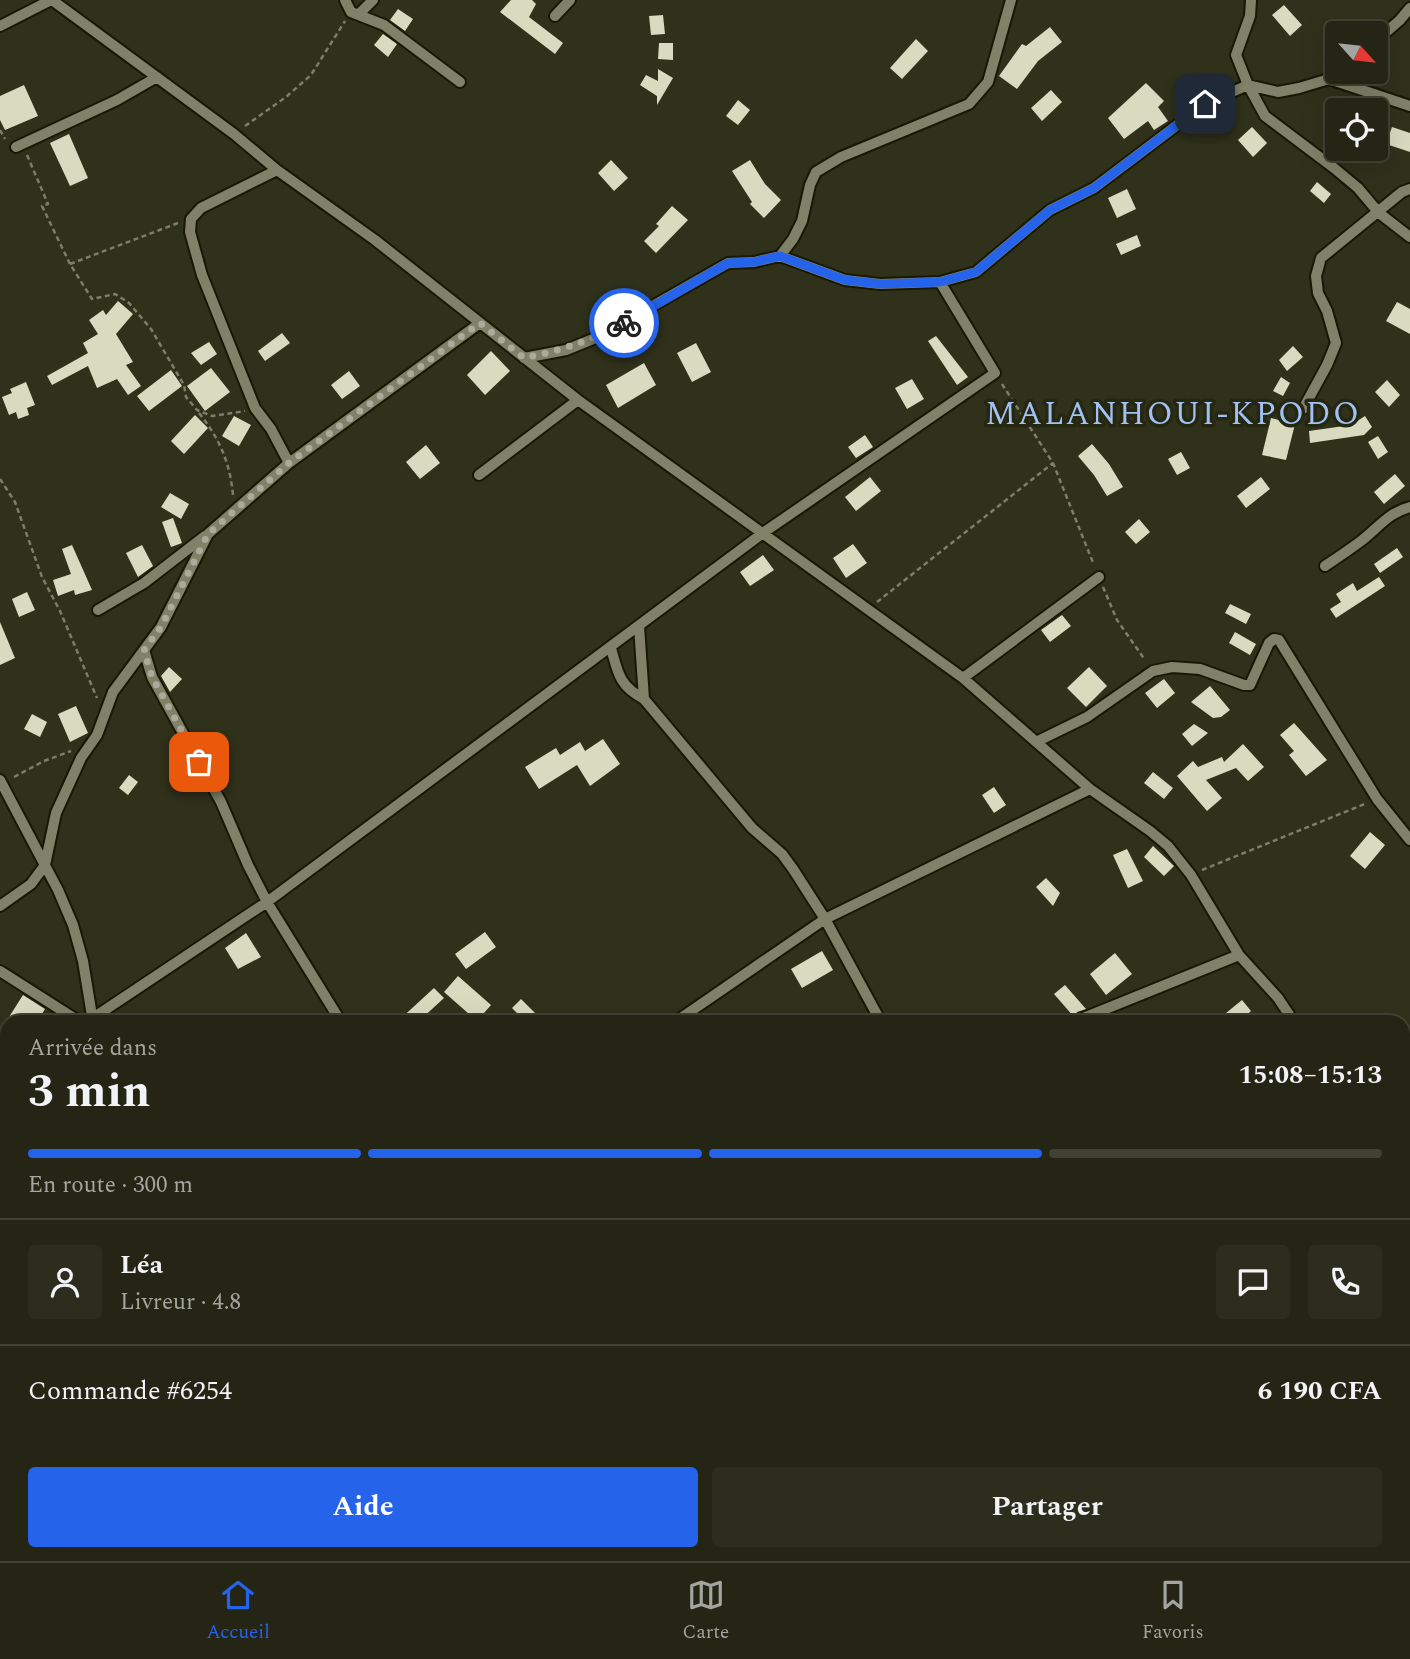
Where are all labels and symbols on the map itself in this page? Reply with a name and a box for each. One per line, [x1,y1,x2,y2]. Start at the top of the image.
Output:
north arrow [1325,21,1388,84]
pin [1175,74,1235,134]
courier [589,288,659,358]
district label: MALANHOUI-KPODO [985,390,1361,439]
pin [169,732,229,792]

